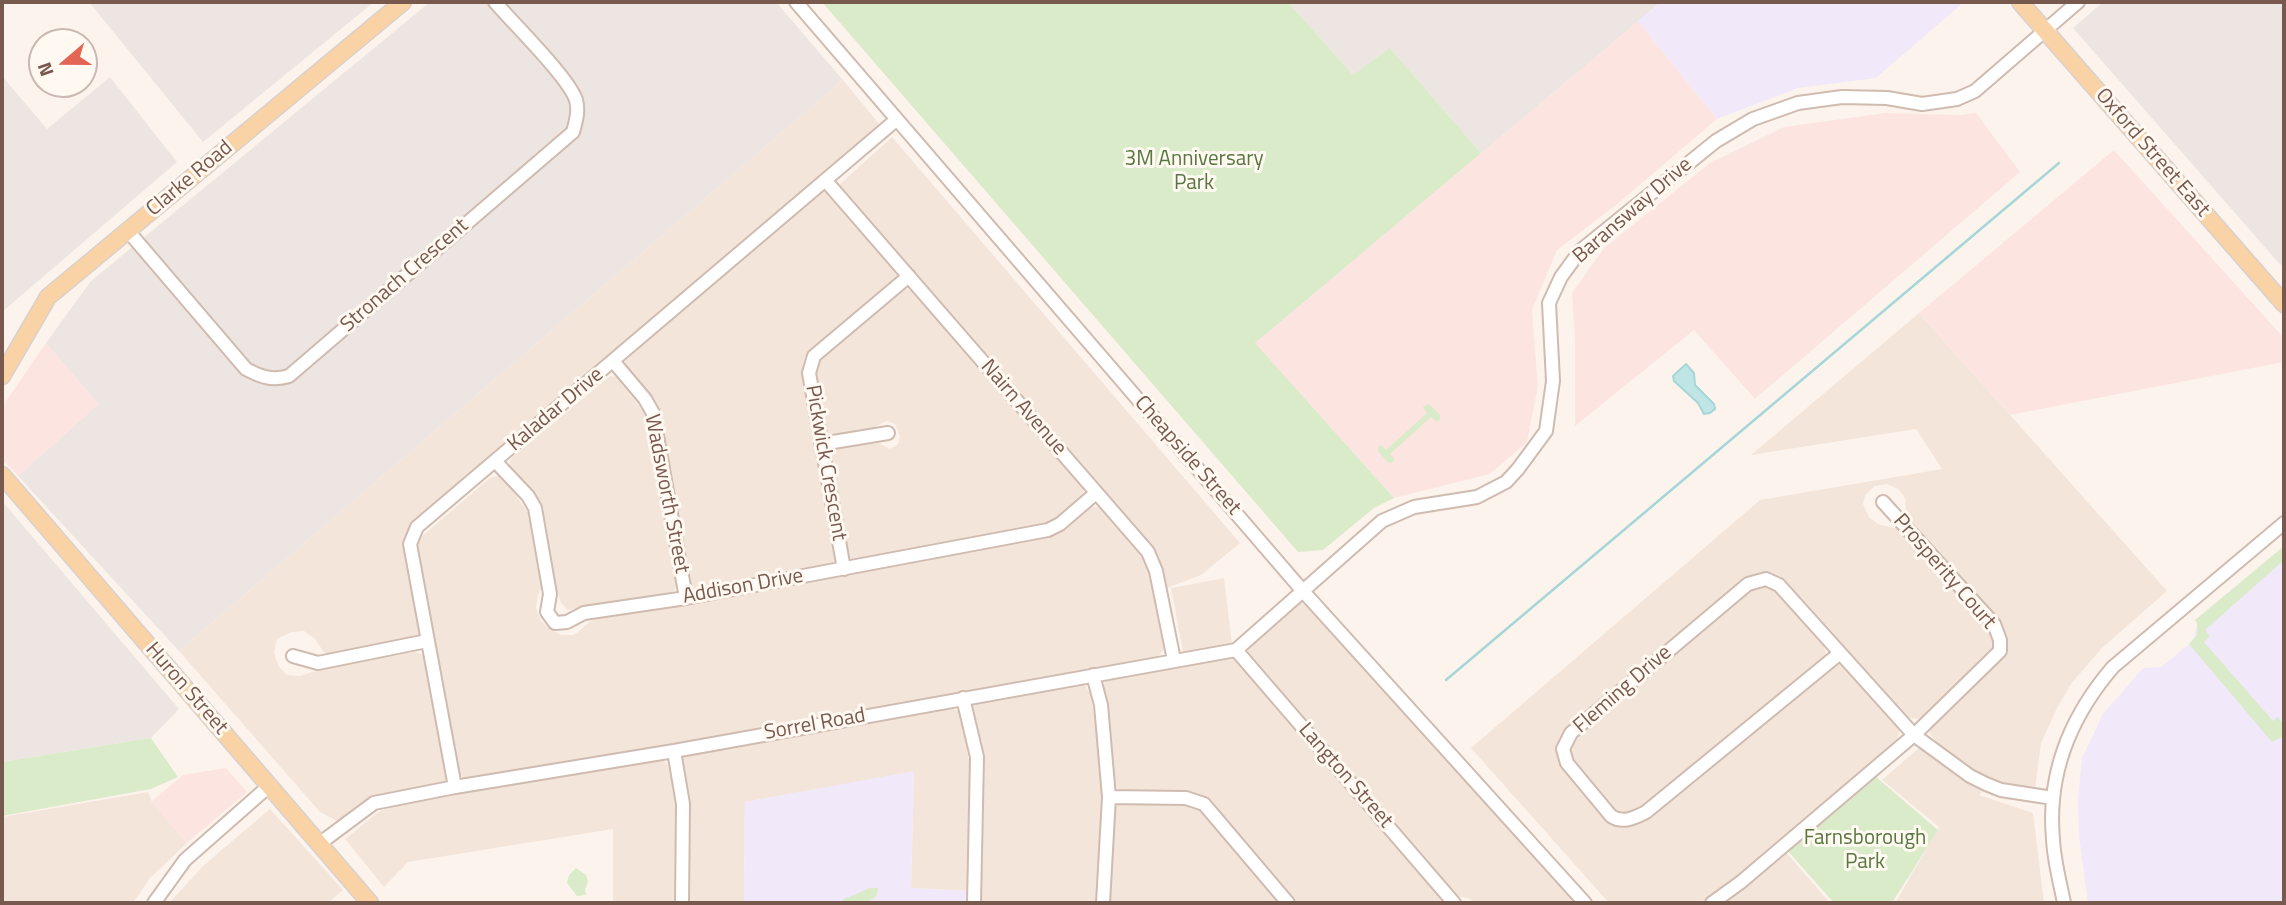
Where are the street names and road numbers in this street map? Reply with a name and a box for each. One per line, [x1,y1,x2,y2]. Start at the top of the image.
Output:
street label: Oxford Street East [2089,84,2215,222]
street label: Clarke Road [142,136,238,222]
street label: Baransway Drive [1568,153,1698,269]
street label: Stronach Crescent [336,214,474,338]
street label: Nairn Avenue [975,355,1071,461]
street label: Kaladar Drive [503,363,609,457]
street label: Pickwick Crescent [799,383,851,543]
street label: Cheapside Street [1128,391,1246,521]
street label: Wadsworth Street [638,412,694,576]
street label: Prosperity Court [1887,509,2001,635]
street label: Addison Drive [681,564,805,610]
street label: Huron Street [139,638,233,740]
street label: Fleming Drive [1569,641,1677,739]
street label: Sorrel Road [762,704,868,746]
street label: Langton Street [1292,718,1398,834]

